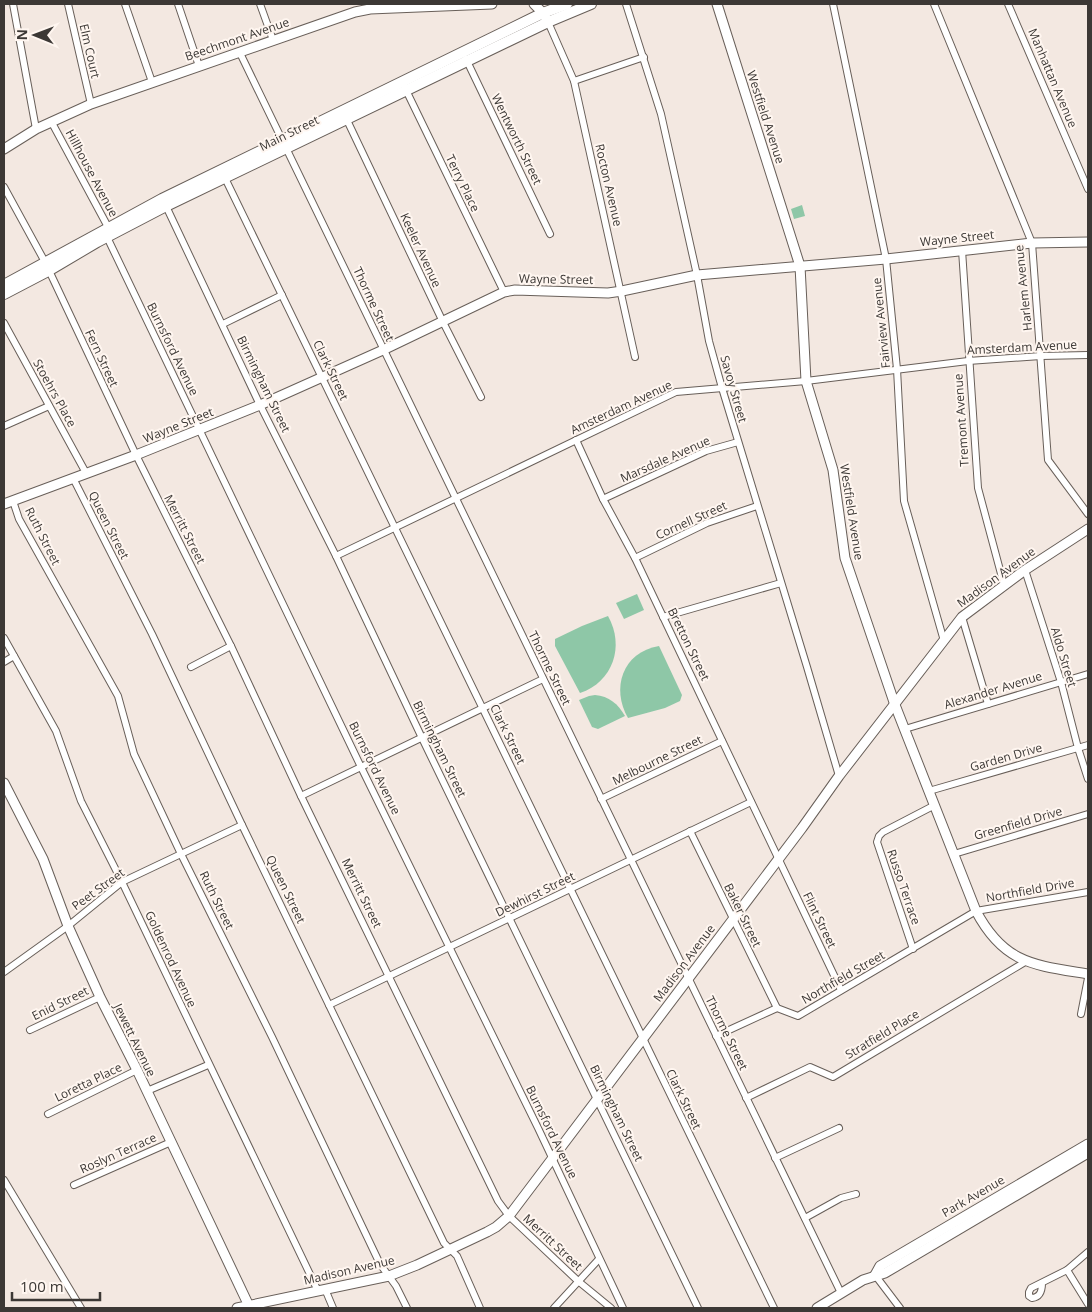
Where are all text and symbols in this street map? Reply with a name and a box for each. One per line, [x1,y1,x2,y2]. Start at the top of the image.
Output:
north arrow [10,10,60,60]
street label: Beechmont Avenue [183,13,292,65]
street label: Elm Court [76,22,104,80]
street label: Manhattan Avenue [1024,26,1082,130]
text: N [12,29,31,41]
street label: Westfield Avenue [743,68,789,166]
street label: Wentworth Street [488,91,546,187]
street label: Main Street [256,111,322,155]
street label: Hillhouse Avenue [62,126,122,220]
street label: Rocton Avenue [591,142,627,228]
street label: Terry Place [442,152,484,215]
street label: Keeler Avenue [396,210,446,290]
street label: Wayne Street [919,226,995,250]
street label: Harlem Avenue [1010,244,1036,332]
street label: Thorme Street [349,264,399,344]
street label: Wayne Street [519,270,593,288]
street label: Fairview Avenue [868,277,894,369]
street label: Burnsford Avenue [143,300,203,399]
street label: Fern Street [81,326,123,390]
street label: Birmingham Street [233,333,295,435]
street label: Amsterdam Avenue [966,336,1078,358]
street label: Clark Street [309,337,353,403]
street label: Savoy Street [716,353,752,425]
street label: Stoehrs Place [29,356,81,430]
street label: Tremont Avenue [949,373,973,467]
street label: Amsterdam Avenue [567,376,675,438]
street label: Wayne Street [140,403,216,447]
street label: Marsdale Avenue [617,431,713,486]
street label: Westfield Avenue [836,463,868,561]
street label: Queen Street [85,488,133,562]
street label: Merritt Street [160,491,210,567]
street label: Cornell Street [653,497,729,543]
street label: Ruth Street [21,504,65,568]
street label: Madison Avenue [953,543,1039,611]
street label: Bretton Street [664,605,714,683]
street label: Aldo Street [1047,625,1081,689]
street label: Thorme Street [525,628,575,708]
street label: Alexander Avenue [942,667,1044,713]
street label: Birmingham Street [409,698,471,800]
street label: Clark Street [486,701,530,767]
street label: Burnsford Avenue [345,719,405,818]
street label: Melbourne Street [609,731,705,789]
street label: Garden Drive [968,739,1044,775]
street label: Greenfield Drive [972,802,1064,844]
street label: Russo Terrace [883,847,925,927]
street label: Queen Street [262,852,310,926]
street label: Merritt Street [338,855,386,931]
street label: Peet Street [68,864,128,914]
street label: Dewhirst Street [492,867,578,921]
street label: Ruth Street [196,868,238,932]
street label: Northfield Drive [984,874,1076,906]
street label: Baker Street [720,880,766,950]
street label: Flint Street [799,889,841,951]
street label: Goldenrod Avenue [141,908,201,1010]
street label: Madison Avenue [649,921,719,1005]
street label: Northfield Street [798,946,888,1008]
street label: Enid Street [29,982,91,1024]
street label: Thorme Street [702,993,752,1073]
street label: Jewett Avenue [110,1000,160,1080]
street label: Stratfield Place [842,1005,922,1063]
street label: Loretta Place [52,1058,125,1106]
street label: Birmingham Street [586,1062,648,1164]
street label: Clark Street [662,1066,706,1132]
street label: Burnsford Avenue [522,1083,582,1182]
street label: Roslyn Terrace [77,1128,159,1177]
street label: Park Avenue [938,1171,1008,1221]
street label: Merritt Street [520,1210,586,1274]
street label: Madison Avenue [302,1251,396,1289]
scale bar [12,1270,100,1302]
text: 100 m [20,1276,64,1296]

